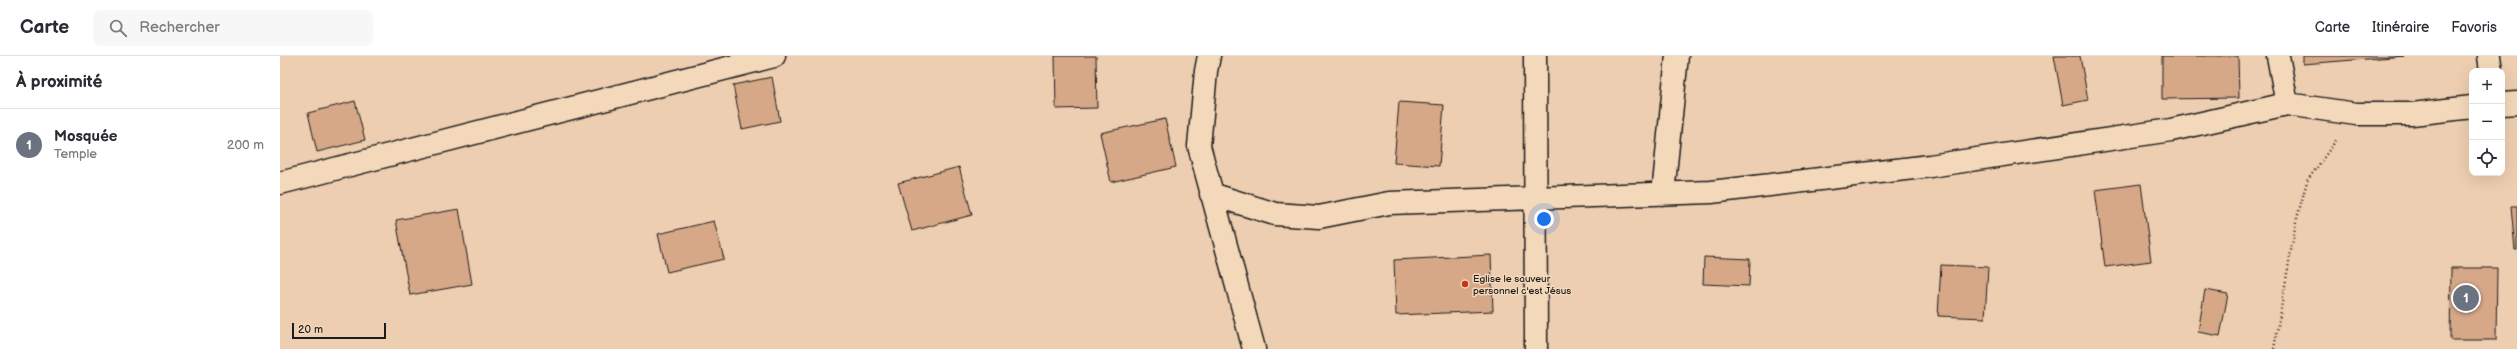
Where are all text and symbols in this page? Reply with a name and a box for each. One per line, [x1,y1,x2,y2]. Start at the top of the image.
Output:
search box [93,10,373,46]
text: Carte [20,16,69,39]
icon: search [107,17,129,39]
text: Rechercher [139,18,220,37]
text: Carte [2315,19,2350,36]
text: Itinéraire [2372,19,2429,36]
text: Favoris [2451,19,2497,36]
map controls [2469,68,2505,176]
button: + [2469,68,2505,104]
text: À proximité [16,72,102,92]
button: − [2469,104,2505,140]
text: Mosquée [54,127,117,146]
text: 1 [26,137,32,153]
text: 200 m [227,137,264,153]
button: locate [2469,140,2505,176]
text: Temple [54,146,97,162]
your location [1534,209,1554,229]
place label: Eglise le sauveur personnel c'est Jésus [1473,273,1571,297]
marker: Eglise le sauveur personnel c'est Jésus [1460,279,1470,289]
pin: 1 [2453,283,2479,313]
scale bar [292,321,386,340]
text: 20 m [298,323,323,336]

